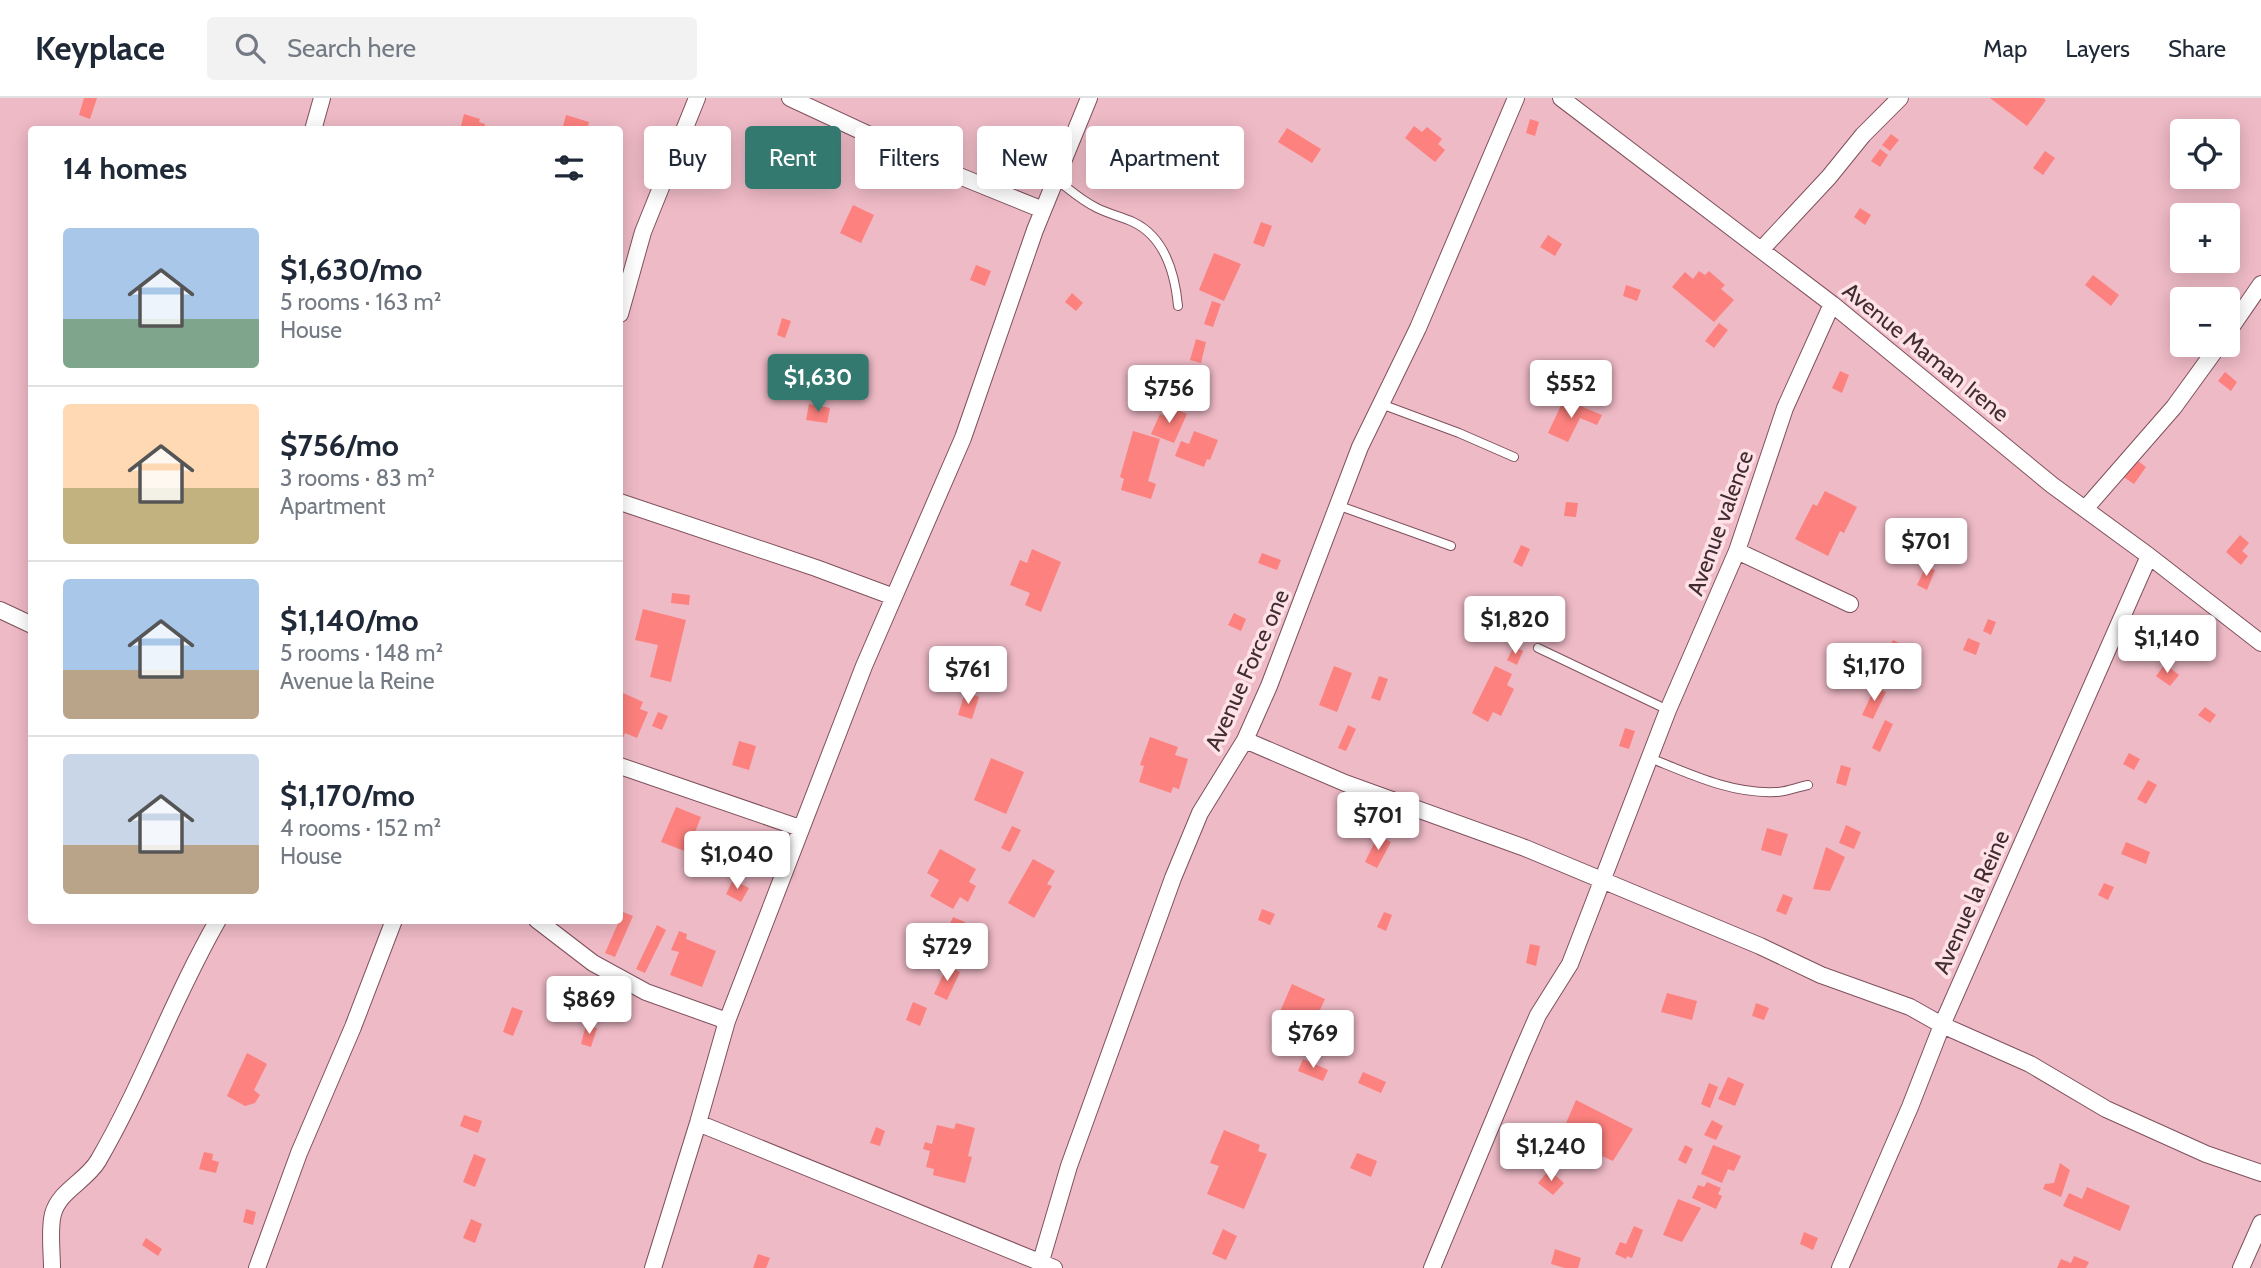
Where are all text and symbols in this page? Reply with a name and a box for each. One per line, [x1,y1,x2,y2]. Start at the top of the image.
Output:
search box [207,17,697,80]
text: Keyplace [35,28,165,68]
icon: search [231,29,269,67]
text: Search here [287,32,416,64]
text: Map [1983,34,2027,63]
text: Layers [2065,34,2130,63]
text: Share [2168,34,2226,63]
map controls [2170,119,2240,357]
button: locate [2170,119,2240,189]
chip: Buy [644,126,731,189]
chip: Rent [745,126,841,189]
chip: Filters [855,126,963,189]
chip: New [977,126,1072,189]
chip: Apartment [1086,126,1244,189]
icon: filters [550,149,588,187]
text: 14 homes [63,150,187,187]
button: + [2170,203,2240,273]
text: $1,630/mo [280,251,422,288]
icon: home [119,256,203,340]
street label: Avenue Maman Irene [1837,276,2015,428]
button: − [2170,287,2240,357]
text: 5 rooms · 163 m² [280,288,441,316]
text: House [280,316,342,344]
pin: $1,630 [761,354,875,414]
pin: $552 [1530,360,1612,420]
text: $1,630 [784,363,852,391]
pin: $756 [1128,366,1210,425]
text: $552 [1546,369,1596,397]
text: $756 [1144,374,1194,402]
text: $756/mo [280,427,399,464]
icon: home [119,432,203,516]
street label: Avenue valence [1681,446,1759,599]
text: 3 rooms · 83 m² [280,464,435,492]
text: Apartment [280,492,385,520]
pin: $701 [1885,518,1967,578]
text: $701 [1901,527,1951,555]
street label: Avenue Force one [1199,585,1295,755]
pin: $1,820 [1458,596,1572,656]
text: $1,140/mo [280,602,419,639]
text: $1,820 [1480,605,1550,633]
icon: home [119,607,203,691]
pin: $1,140 [2110,616,2224,675]
text: $1,140 [2134,624,2200,652]
text: 5 rooms · 148 m² [280,639,443,667]
pin: $1,170 [1817,644,1931,703]
pin: $761 [927,646,1009,706]
text: $1,170 [1843,652,1906,680]
text: $761 [945,655,991,683]
text: Avenue la Reine [280,667,434,695]
text: $1,170/mo [280,777,415,814]
icon: home [119,782,203,866]
pin: $701 [1337,792,1419,852]
text: $701 [1353,801,1403,829]
text: 4 rooms · 152 m² [280,814,441,842]
street label: Avenue la Reine [1927,826,2015,978]
pin: $1,040 [680,832,794,891]
text: $1,040 [700,840,774,868]
text: House [280,842,342,870]
pin: $729 [906,924,988,983]
text: $729 [922,932,972,960]
pin: $869 [548,976,630,1036]
text: $869 [562,985,616,1013]
pin: $769 [1272,1010,1354,1070]
text: $769 [1288,1019,1338,1047]
pin: $1,240 [1494,1124,1608,1183]
text: $1,240 [1516,1132,1586,1160]

